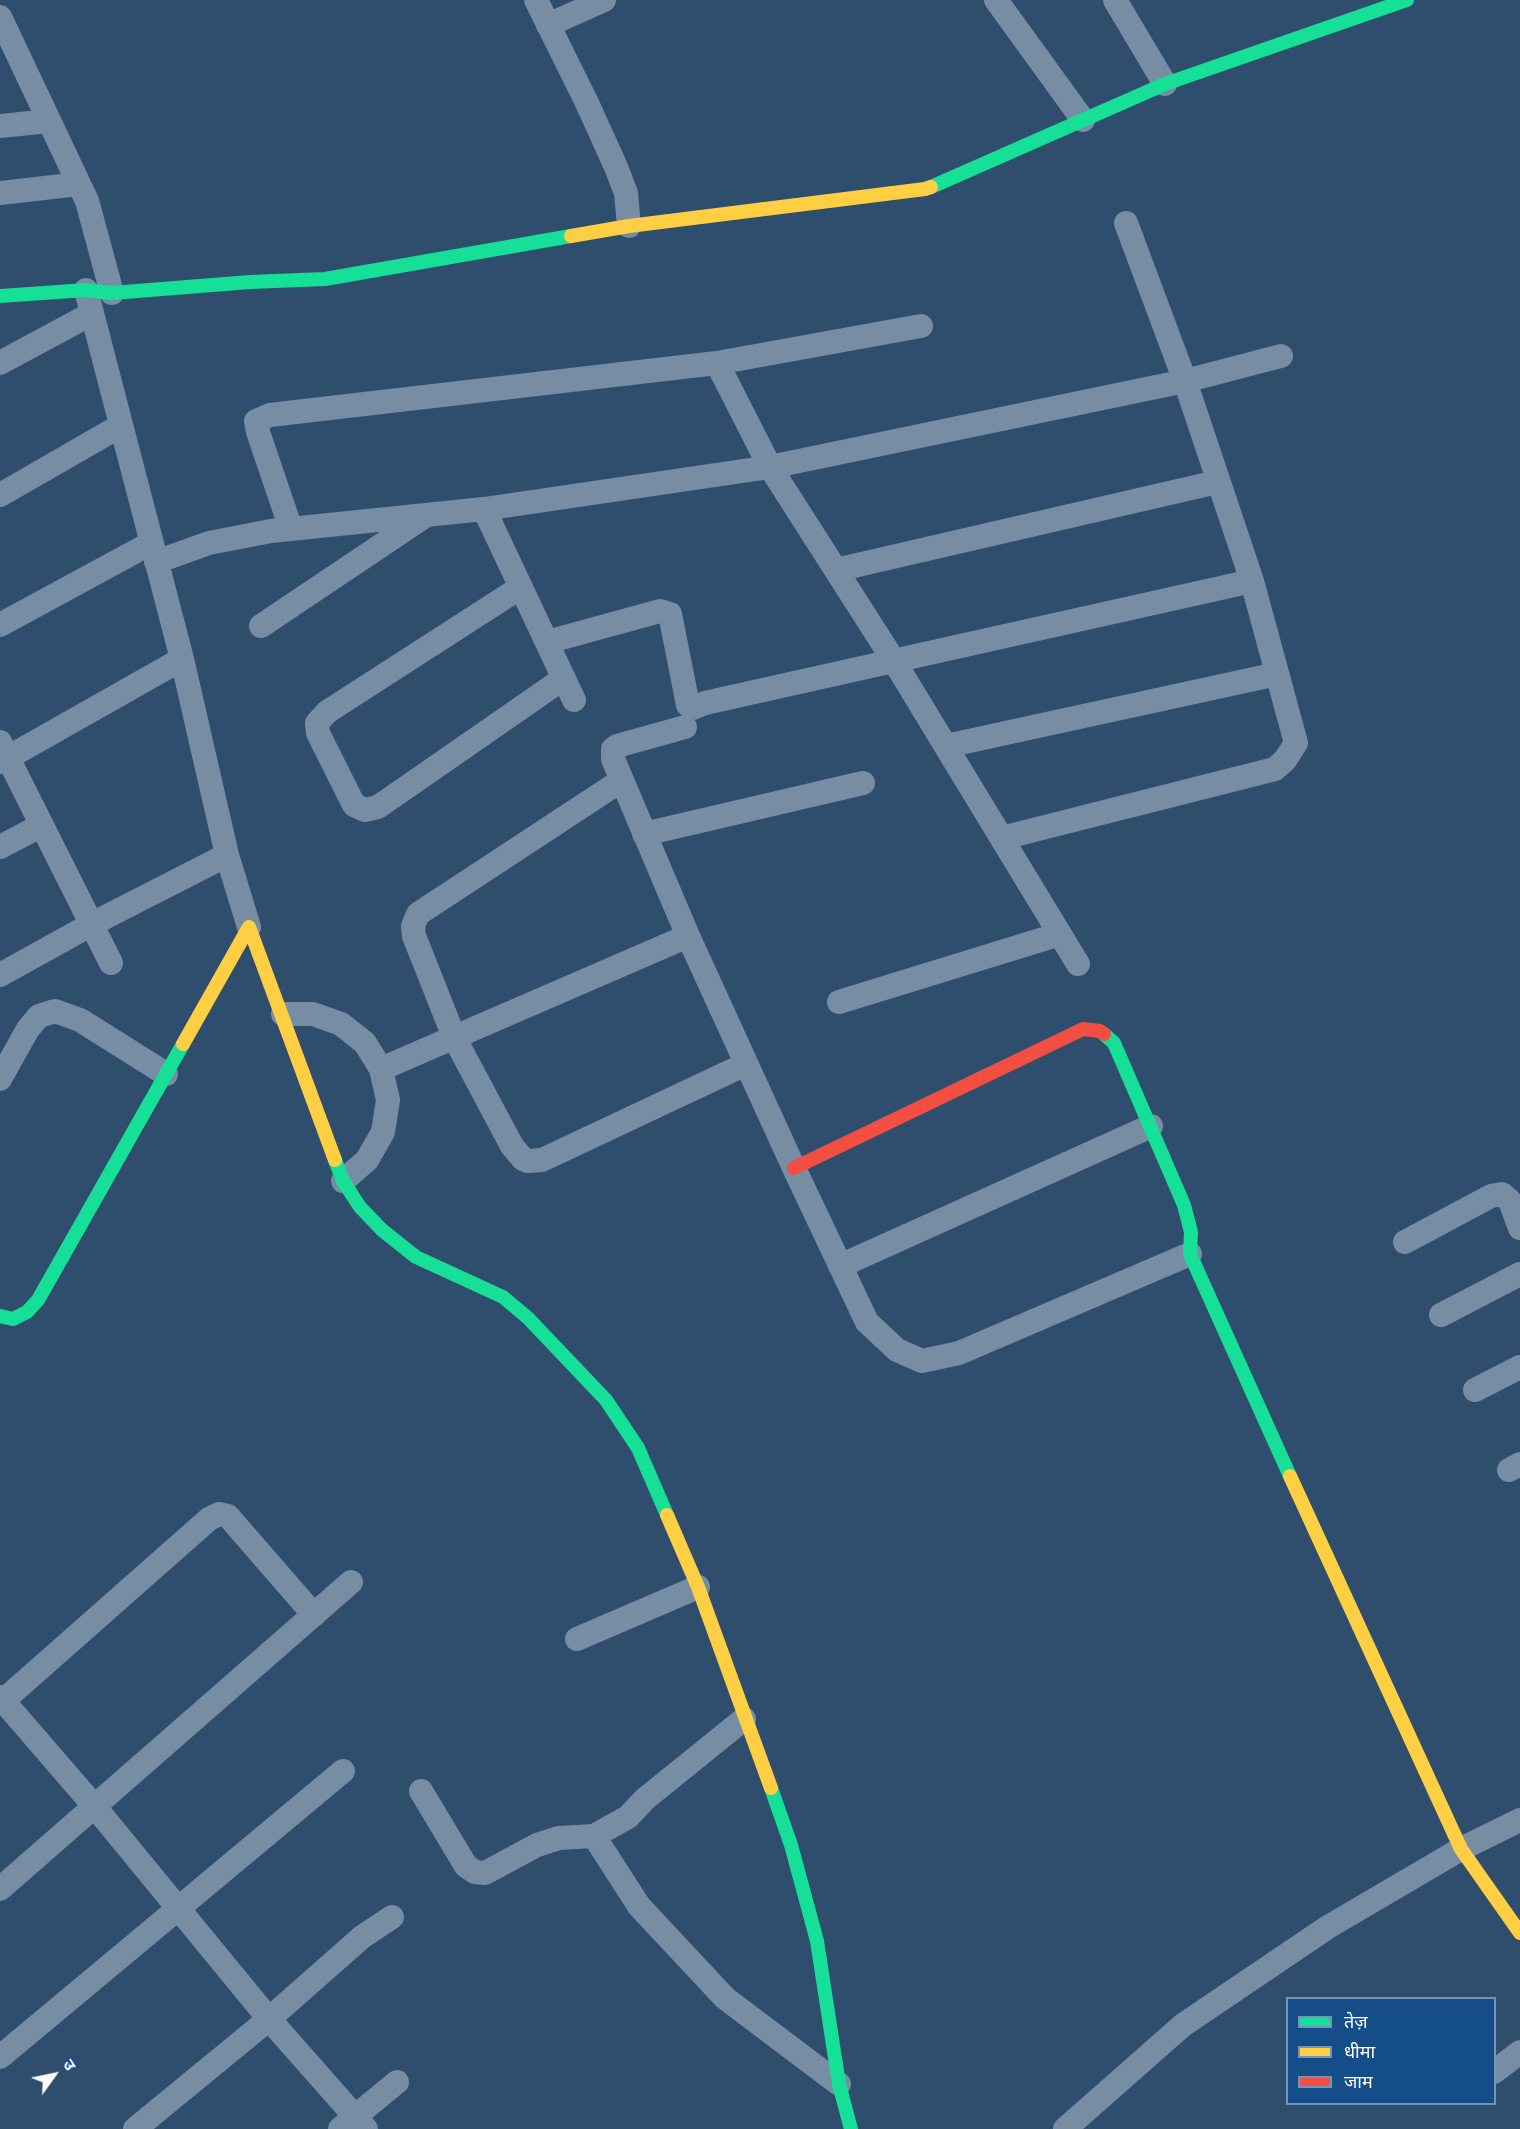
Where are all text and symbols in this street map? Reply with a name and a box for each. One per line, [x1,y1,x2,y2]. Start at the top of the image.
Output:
legend [1286,1997,1496,2105]
text: तेज़ [1344,2010,1368,2035]
text: धीमा [1344,2040,1375,2065]
north arrow [24,2045,84,2105]
text: उ [57,2055,81,2075]
text: जाम [1344,2070,1373,2095]

